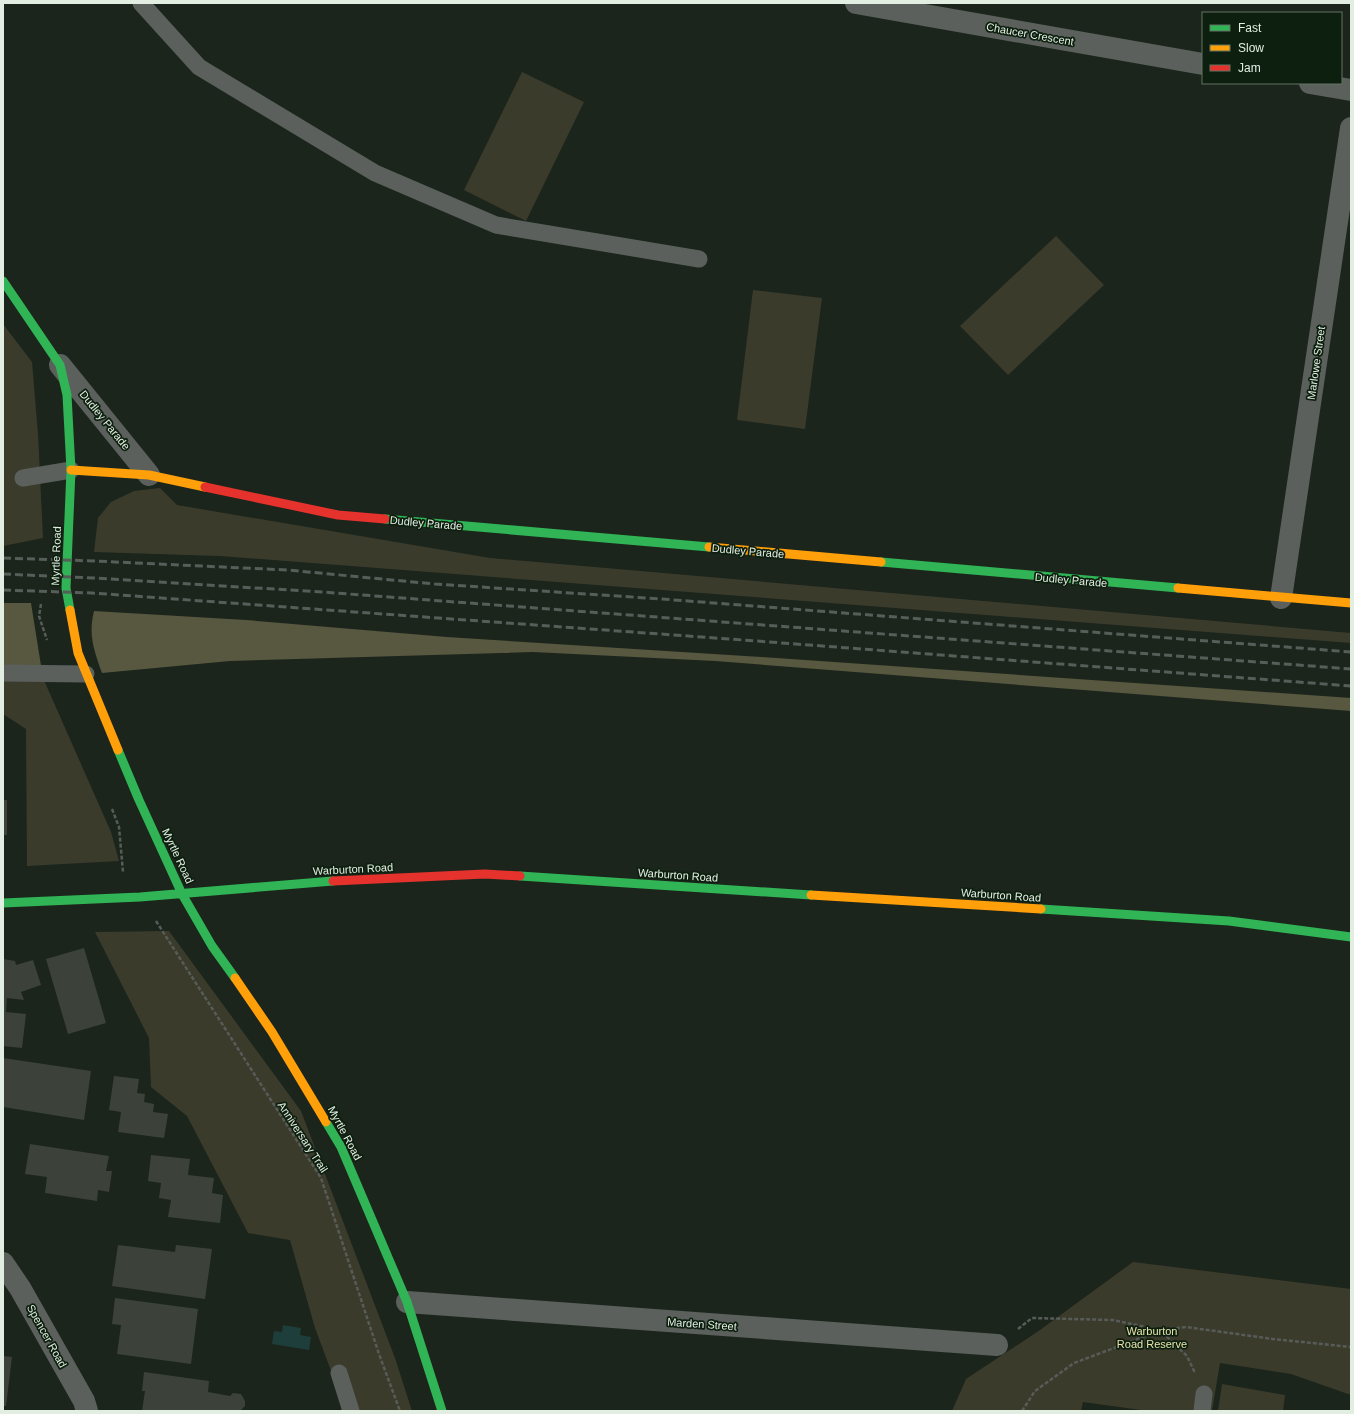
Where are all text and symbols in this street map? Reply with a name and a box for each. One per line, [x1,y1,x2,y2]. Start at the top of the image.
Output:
legend [1202,12,1342,84]
street label: Chaucer Crescent [985,20,1075,48]
text: Fast [1238,21,1262,35]
text: Slow [1238,41,1264,55]
text: Jam [1238,61,1261,75]
street label: Marlowe Street [1305,326,1327,400]
street label: Dudley Parade [77,388,133,452]
street label: Dudley Parade [389,514,463,532]
street label: Myrtle Road [49,526,63,586]
street label: Dudley Parade [711,542,785,560]
street label: Dudley Parade [1034,571,1108,589]
street label: Myrtle Road [160,827,196,885]
street label: Warburton Road [313,861,393,877]
street label: Warburton Road [638,866,718,884]
street label: Warburton Road [961,886,1041,904]
street label: Anniversary Trail [276,1099,330,1175]
street label: Myrtle Road [326,1104,364,1162]
street label: Spencer Road [25,1302,69,1370]
street label: Marden Street [667,1316,737,1332]
park label: Warburton Road Reserve [1117,1325,1187,1350]

